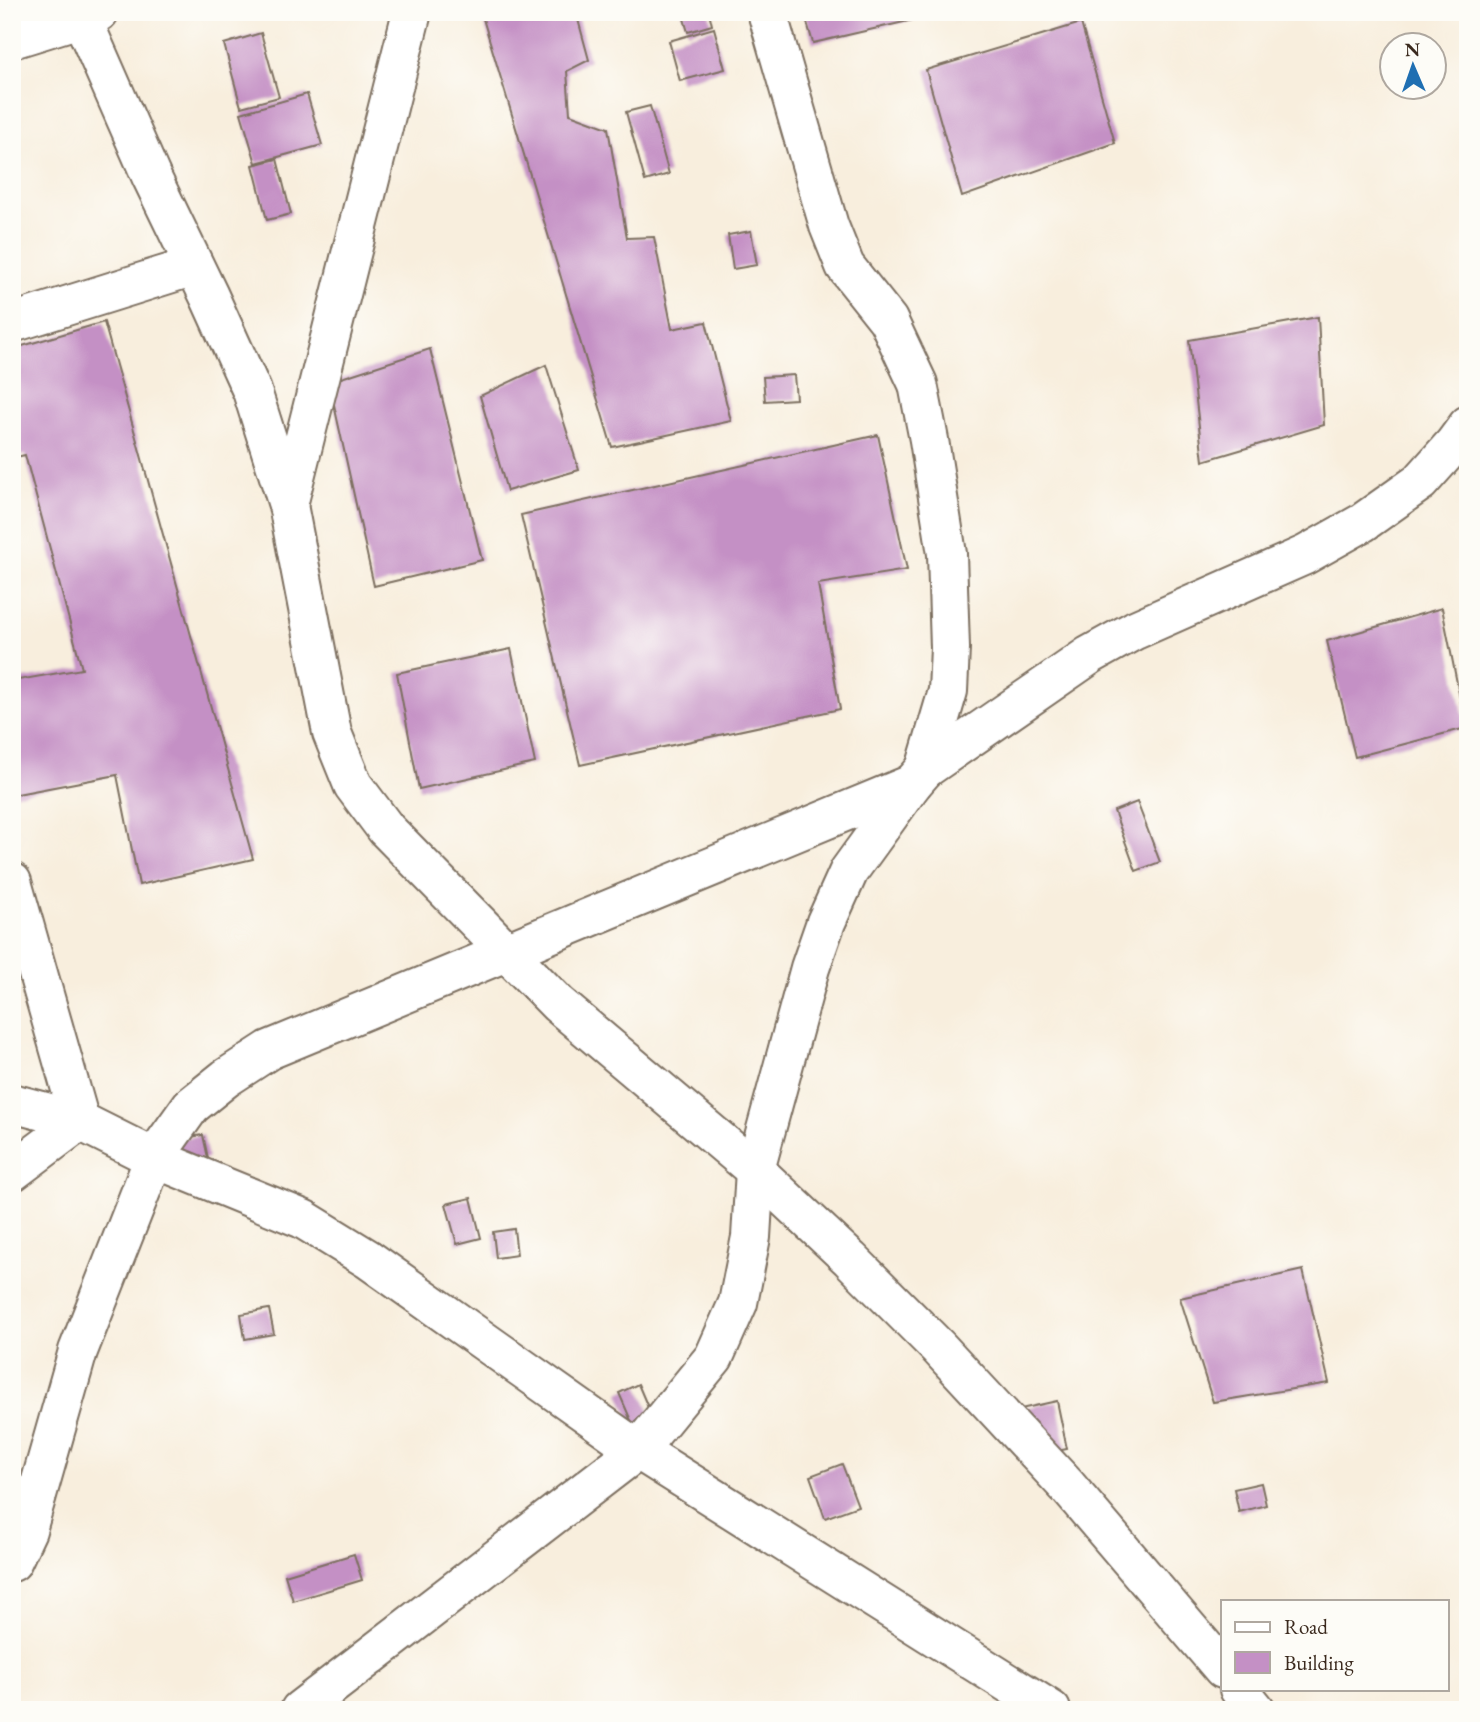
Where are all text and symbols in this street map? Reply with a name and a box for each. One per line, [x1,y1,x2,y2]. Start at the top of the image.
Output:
north arrow [1378,32,1448,102]
text: N [1404,37,1421,62]
legend [1221,1600,1448,1690]
text: Road [1284,1613,1328,1640]
text: Building [1284,1649,1354,1676]

